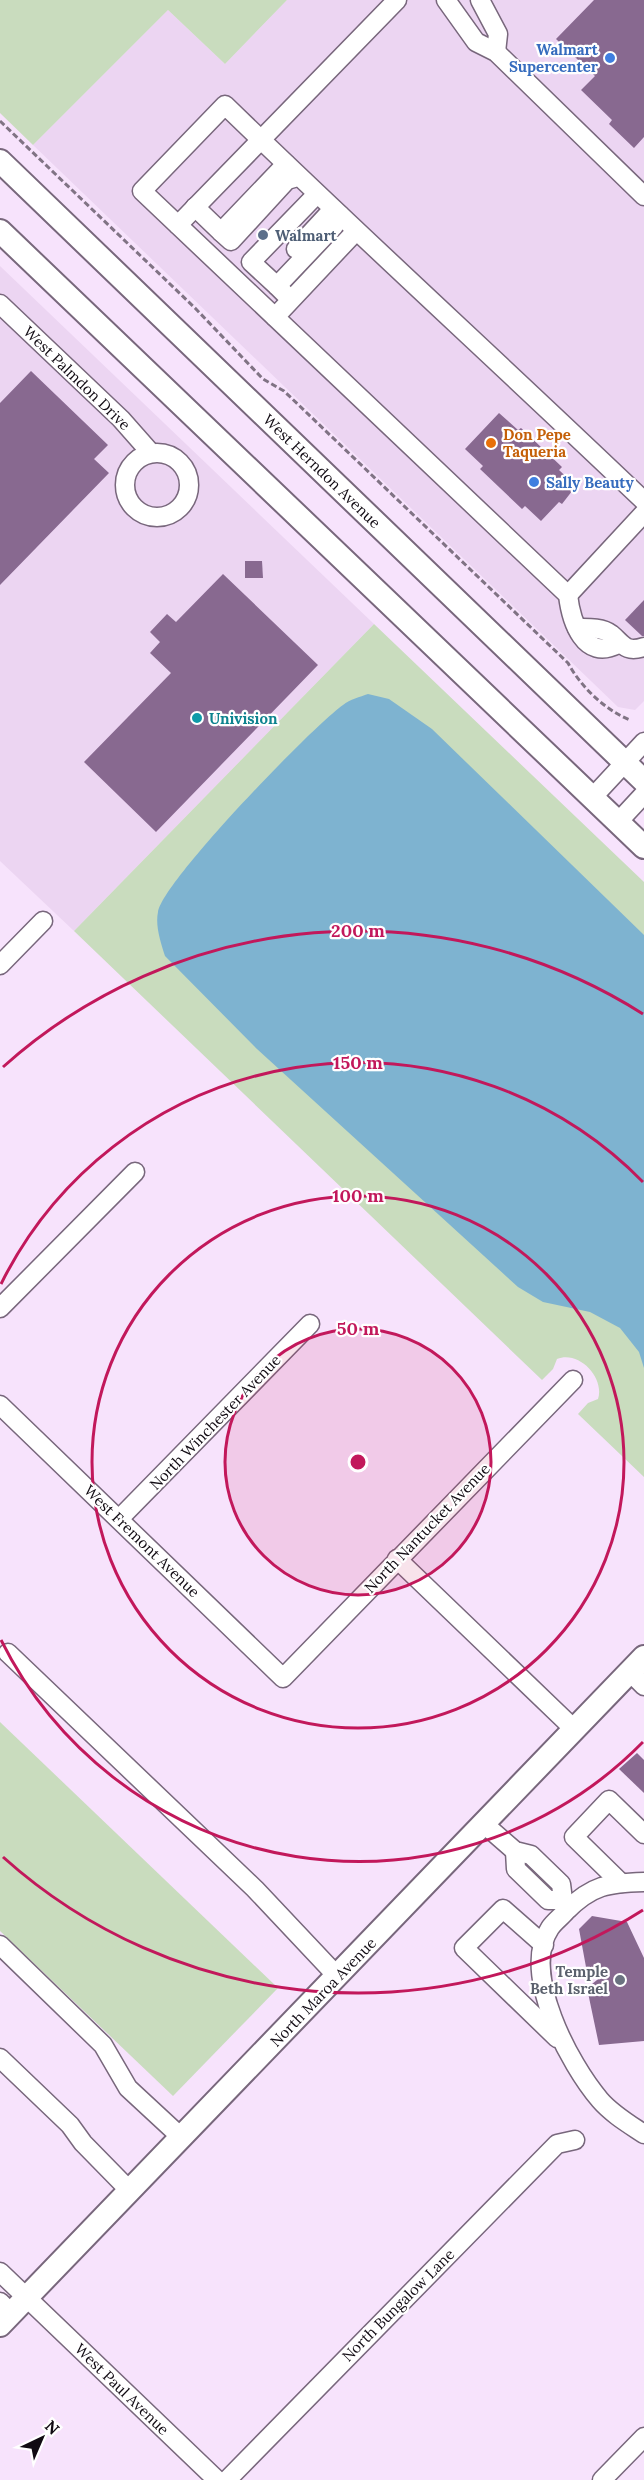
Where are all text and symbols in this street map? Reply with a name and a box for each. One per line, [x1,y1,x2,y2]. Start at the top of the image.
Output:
place label: Walmart Supercenter [509,40,599,76]
marker: Walmart Supercenter [603,51,617,65]
place label: Walmart [275,226,338,245]
marker: Walmart [256,228,270,242]
street label: West Palmdon Drive [19,322,135,434]
street label: West Herndon Avenue [259,410,385,532]
place label: Don Pepe Taqueria [503,425,571,461]
marker: Don Pepe Taqueria [484,436,498,450]
place label: Sally Beauty [546,473,635,492]
marker: Sally Beauty [527,475,541,489]
place label: Univision [209,709,278,728]
marker: Univision [190,711,204,725]
text: 200 m [331,919,385,942]
text: 150 m [333,1051,383,1074]
text: 100 m [332,1184,384,1207]
text: 50 m [337,1317,380,1340]
street label: North Winchester Avenue [145,1350,285,1494]
centre of rings [348,1452,368,1472]
street label: North Nantucket Avenue [360,1459,494,1597]
street label: West Fremont Avenue [80,1481,204,1601]
street label: North Maroa Avenue [266,1933,380,2051]
place label: Temple Beth Israel [530,1962,608,1998]
marker: Temple Beth Israel [613,1973,627,1987]
street label: North Bungalow Lane [338,2245,458,2365]
street label: West Paul Avenue [71,2339,173,2439]
north arrow [12,2408,72,2468]
text: N [41,2416,64,2439]

